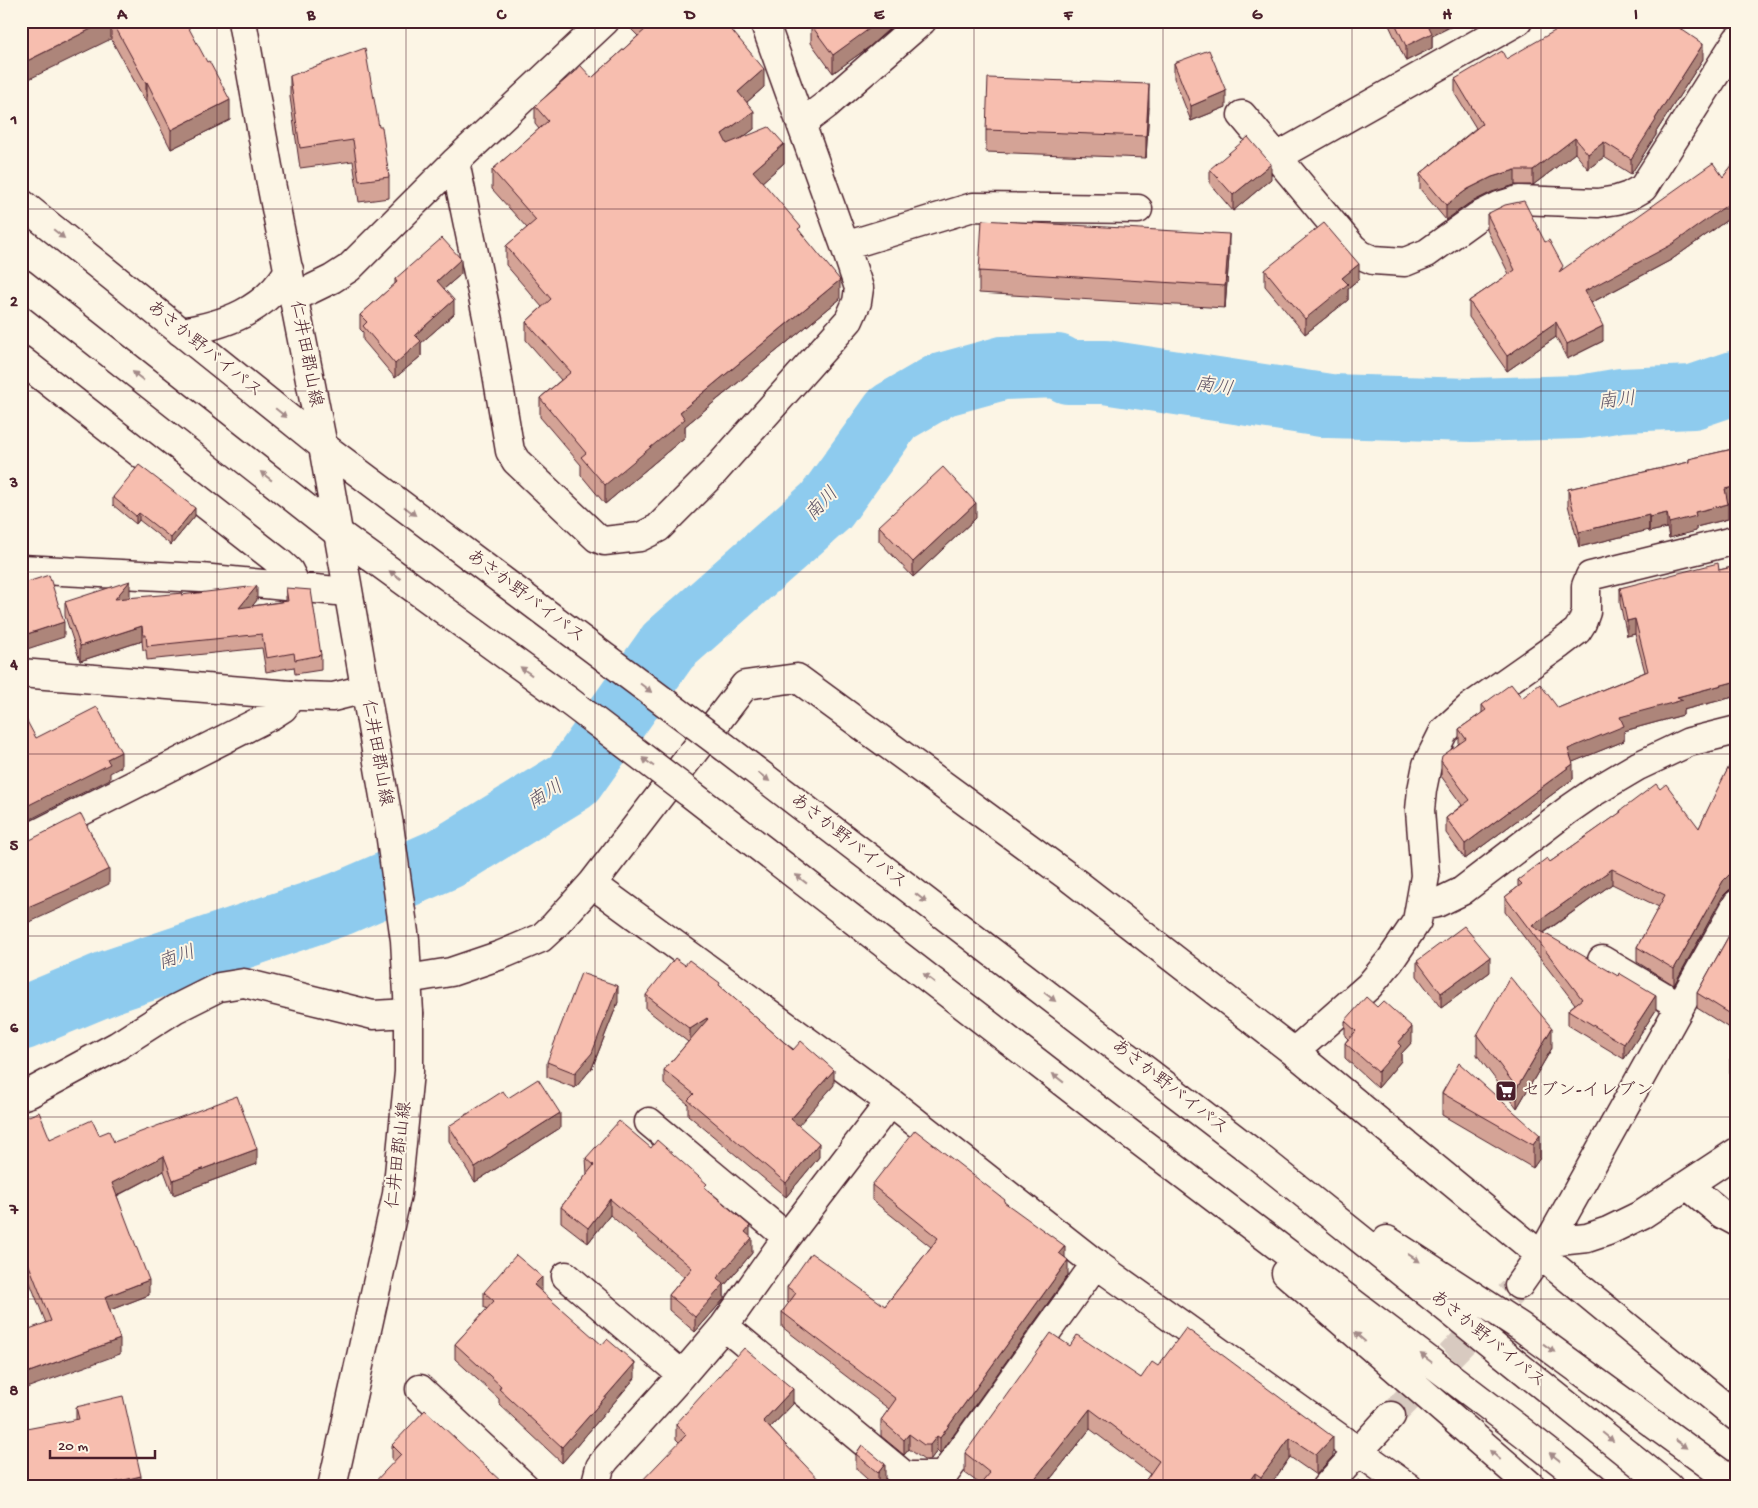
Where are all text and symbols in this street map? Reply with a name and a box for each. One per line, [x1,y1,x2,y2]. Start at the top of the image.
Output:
text: A [116,7,128,26]
text: B [306,7,316,26]
text: C [496,7,507,26]
text: D [683,7,696,26]
text: E [874,7,885,26]
text: F [1063,7,1074,26]
text: G [1252,7,1263,26]
text: H [1442,7,1452,26]
text: I [1634,7,1638,26]
text: 1 [10,112,17,131]
one-way arrow [52,229,65,240]
text: 2 [10,294,18,313]
street label: あさか野バイパス [142,296,267,403]
street label: 仁井田郡山線 [284,299,327,409]
one-way arrow [132,370,145,381]
water label: 南川 [1193,373,1235,402]
water label: 南川 [1597,388,1637,415]
one-way arrow [275,407,288,418]
one-way arrow [260,471,273,482]
text: 3 [9,475,18,494]
water label: 南川 [801,483,844,527]
one-way arrow [403,506,416,517]
street label: あさか野バイパス [462,545,589,648]
one-way arrow [388,570,402,580]
text: 4 [9,657,18,676]
one-way arrow [519,666,533,676]
one-way arrow [639,683,653,693]
street label: 仁井田郡山線 [356,698,397,808]
one-way arrow [642,756,655,767]
one-way arrow [758,772,771,783]
water label: 南川 [523,775,568,816]
street label: あさか野バイパス [785,789,911,894]
text: 5 [10,838,19,857]
one-way arrow [794,874,808,884]
one-way arrow [914,892,927,903]
water label: 南川 [155,941,199,976]
one-way arrow [923,973,936,984]
one-way arrow [1043,991,1056,1002]
text: 6 [10,1020,19,1039]
street label: あさか野バイパス [1106,1035,1232,1140]
one-way arrow [1051,1073,1065,1083]
supermarket icon: セブン-イレブン [1494,1079,1518,1103]
place label: セブン-イレブン [1522,1080,1654,1102]
street label: 仁井田郡山線 [382,1100,417,1210]
text: 7 [9,1202,19,1221]
one-way arrow [1408,1253,1421,1263]
street label: あさか野バイパス [1425,1286,1550,1393]
one-way arrow [1354,1331,1366,1343]
one-way arrow [1543,1343,1556,1353]
one-way arrow [1419,1353,1433,1363]
text: 8 [10,1383,19,1402]
scale bar [50,1428,155,1460]
one-way arrow [1601,1432,1614,1443]
text: 20 m [58,1438,88,1456]
one-way arrow [1674,1439,1687,1449]
one-way arrow [1490,1449,1502,1461]
one-way arrow [1549,1451,1562,1462]

